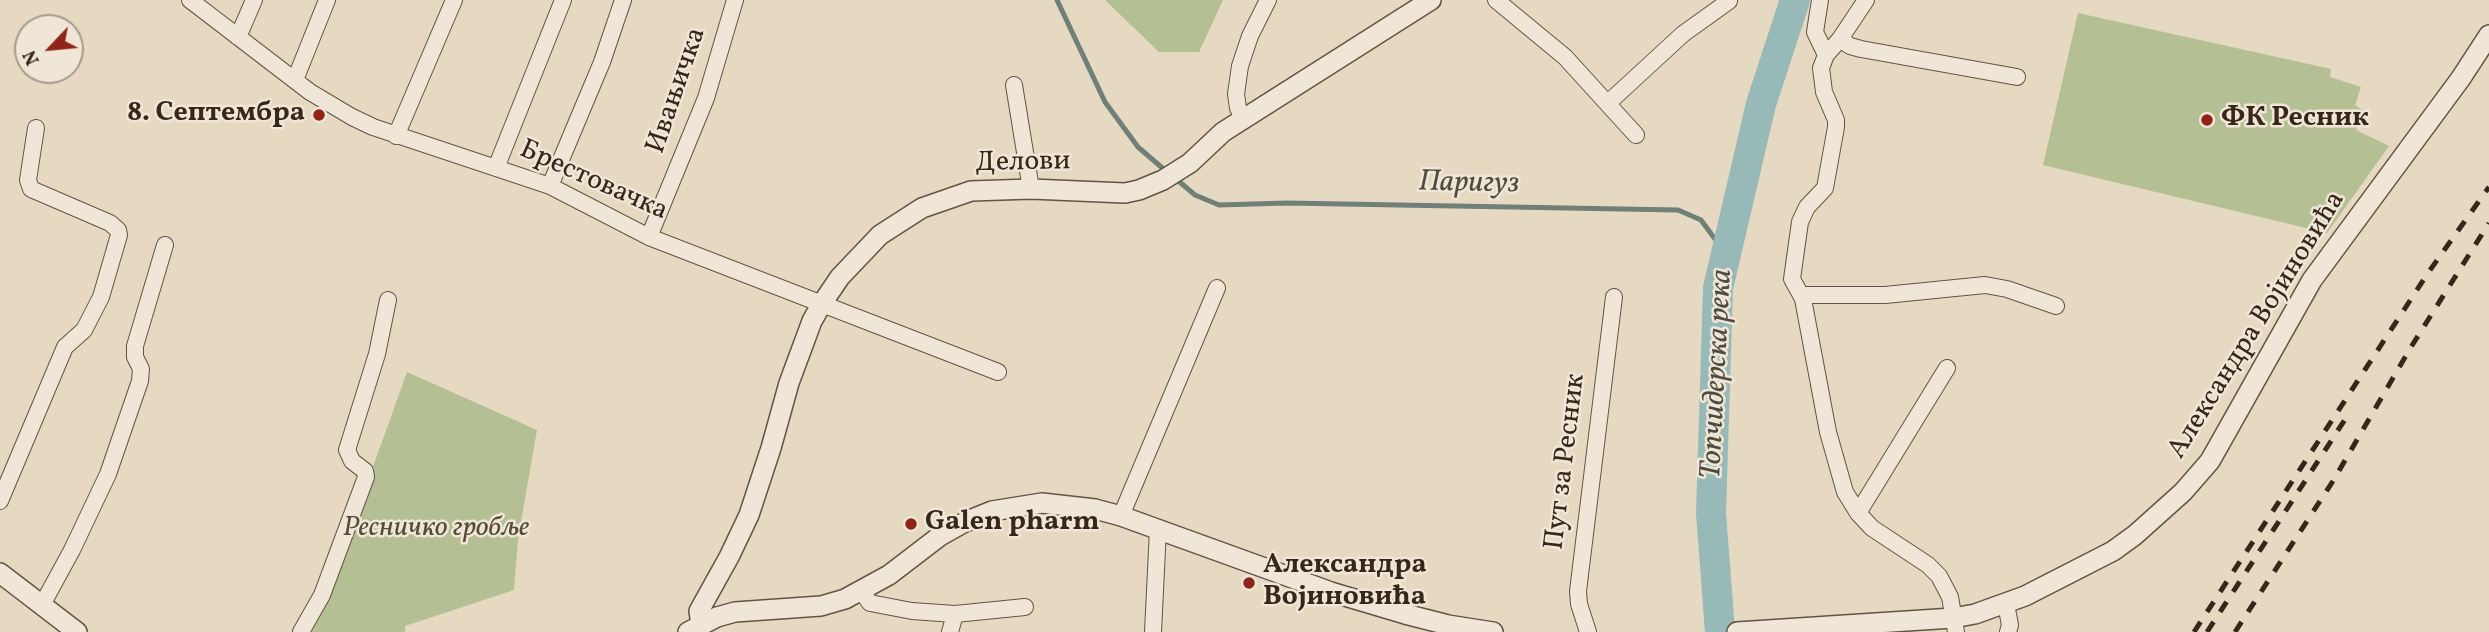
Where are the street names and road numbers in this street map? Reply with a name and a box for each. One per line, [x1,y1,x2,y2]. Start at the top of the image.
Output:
street label: Ивањичка [641,24,715,158]
street label: Брестовачка [514,134,672,230]
street label: Делови [975,146,1071,182]
street label: Александра Војиновића [2162,186,2354,466]
street label: Пут за Ресник [1540,372,1594,552]

